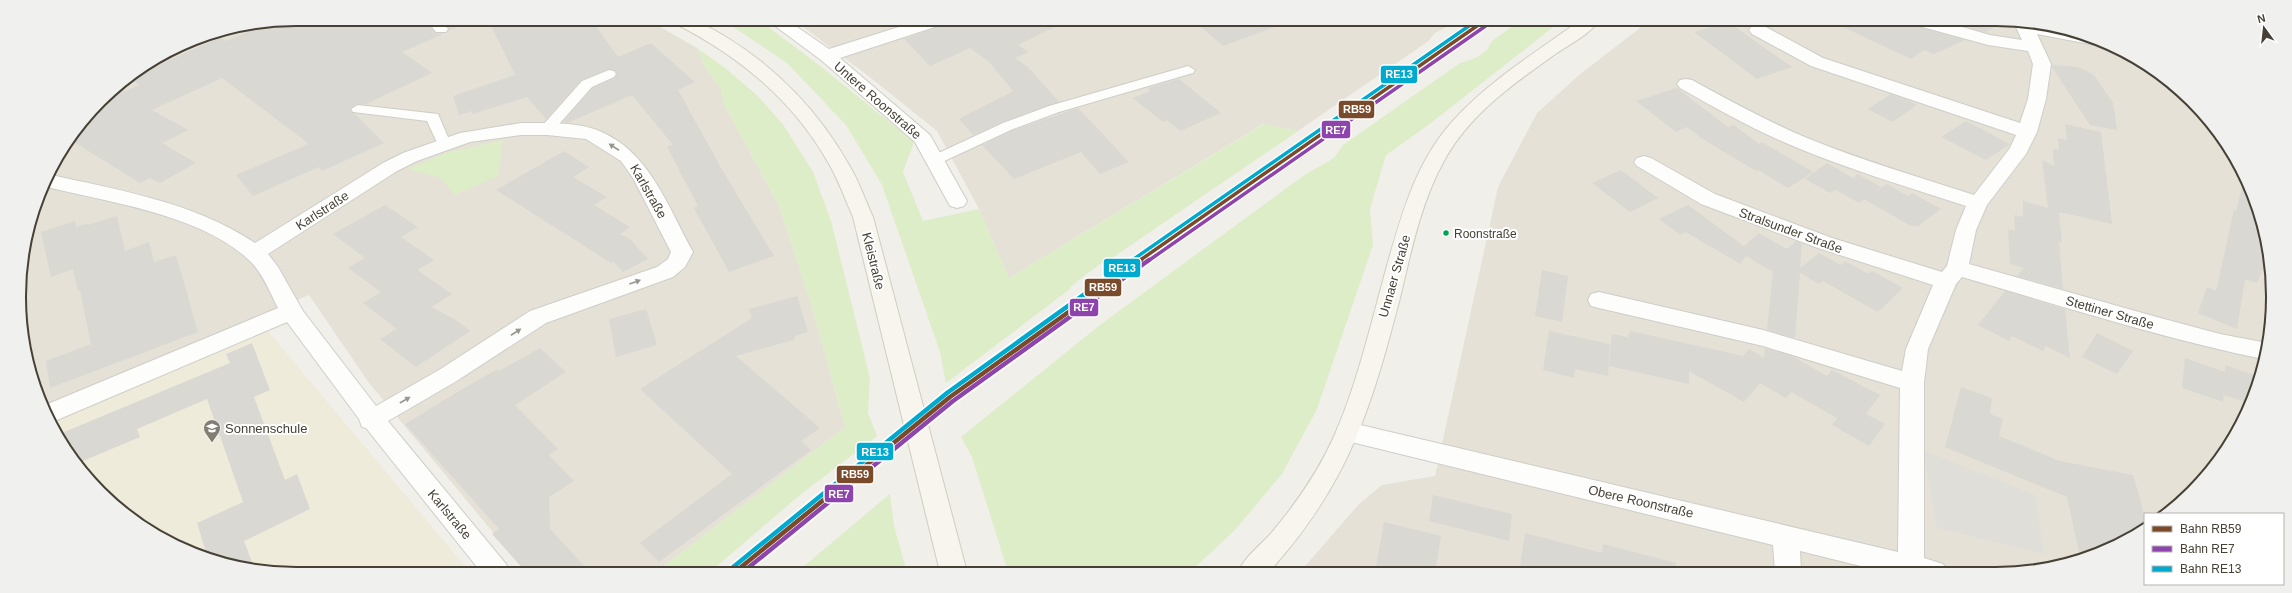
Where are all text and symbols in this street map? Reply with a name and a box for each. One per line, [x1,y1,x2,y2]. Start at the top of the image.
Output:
north arrow [2244,8,2284,48]
text: N [2256,12,2267,25]
street label: Untere Roonstraße [831,58,924,142]
line badge: RE13 [1380,65,1418,84]
text: RE13 [1385,68,1413,80]
line badge: RB59 [1338,100,1375,119]
text: RB59 [1343,103,1371,115]
line badge: RE7 [1321,120,1351,139]
text: RE7 [1325,124,1347,136]
one-way arrow [609,143,619,151]
street label: Karlstraße [627,162,670,221]
street label: Karlstraße [293,188,352,233]
street label: Stralsunder Straße [1737,205,1845,256]
place label: Roonstraße [1454,227,1517,241]
marker: Roonstraße [1441,228,1451,238]
street label: Kleistraße [859,231,888,291]
street label: Unnaer Straße [1376,233,1413,319]
line badge: RE13 [1103,258,1141,278]
text: RE13 [1108,262,1136,274]
line badge: RB59 [1084,278,1122,297]
one-way arrow [630,279,642,285]
text: RB59 [1089,281,1117,293]
street label: Stettiner Straße [2064,293,2156,332]
line badge: RE7 [1069,298,1099,317]
text: RE7 [1073,301,1095,313]
one-way arrow [511,328,521,336]
one-way arrow [399,397,411,404]
school or university icon: Sonnenschule [202,418,222,443]
place label: Sonnenschule [225,421,307,436]
line badge: RE13 [856,442,894,461]
text: RE13 [861,446,889,458]
line badge: RB59 [836,465,874,484]
text: RB59 [841,468,869,480]
street label: Obere Roonstraße [1587,482,1695,521]
line badge: RE7 [824,484,854,503]
street label: Karlstraße [425,487,475,542]
text: RE7 [828,488,850,500]
legend [2144,513,2284,585]
text: Bahn RB59 [2180,522,2242,536]
text: Bahn RE7 [2180,542,2235,556]
text: Bahn RE13 [2180,562,2242,576]

